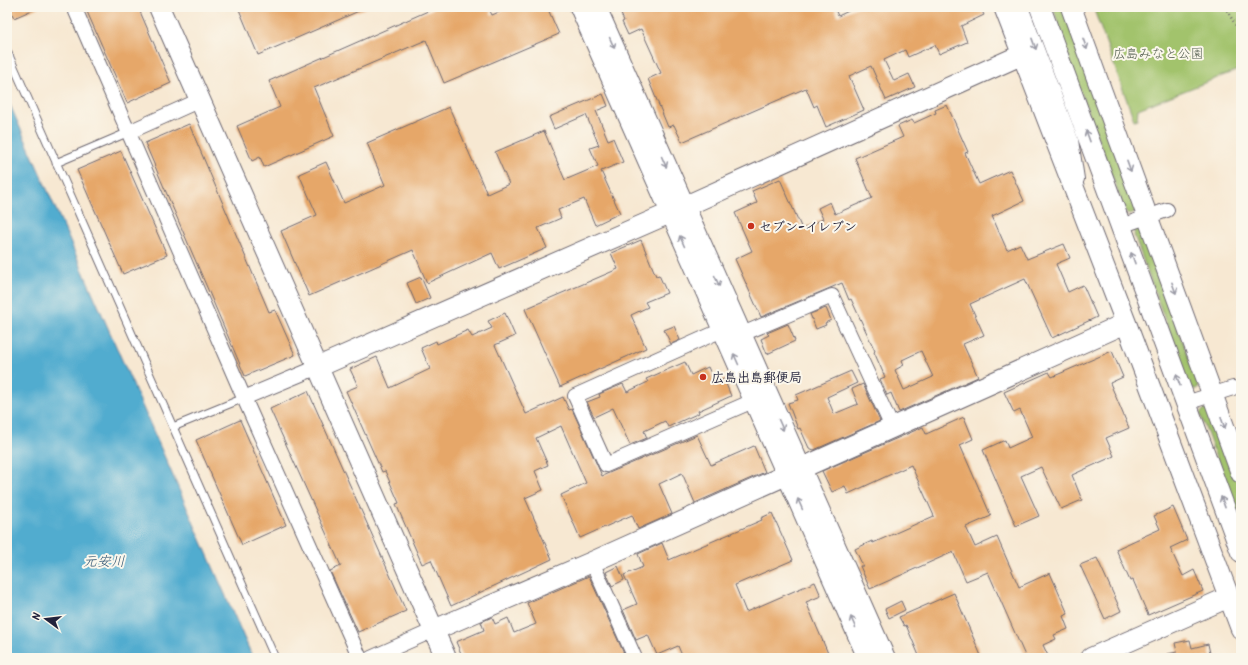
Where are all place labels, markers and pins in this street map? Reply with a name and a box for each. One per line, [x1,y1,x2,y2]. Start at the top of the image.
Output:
place label: セブン-イレブン [759,217,857,238]
marker: セブン-イレブン [746,221,756,231]
place label: 広島出島郵便局 [711,368,802,389]
marker: 広島出島郵便局 [698,372,708,382]

